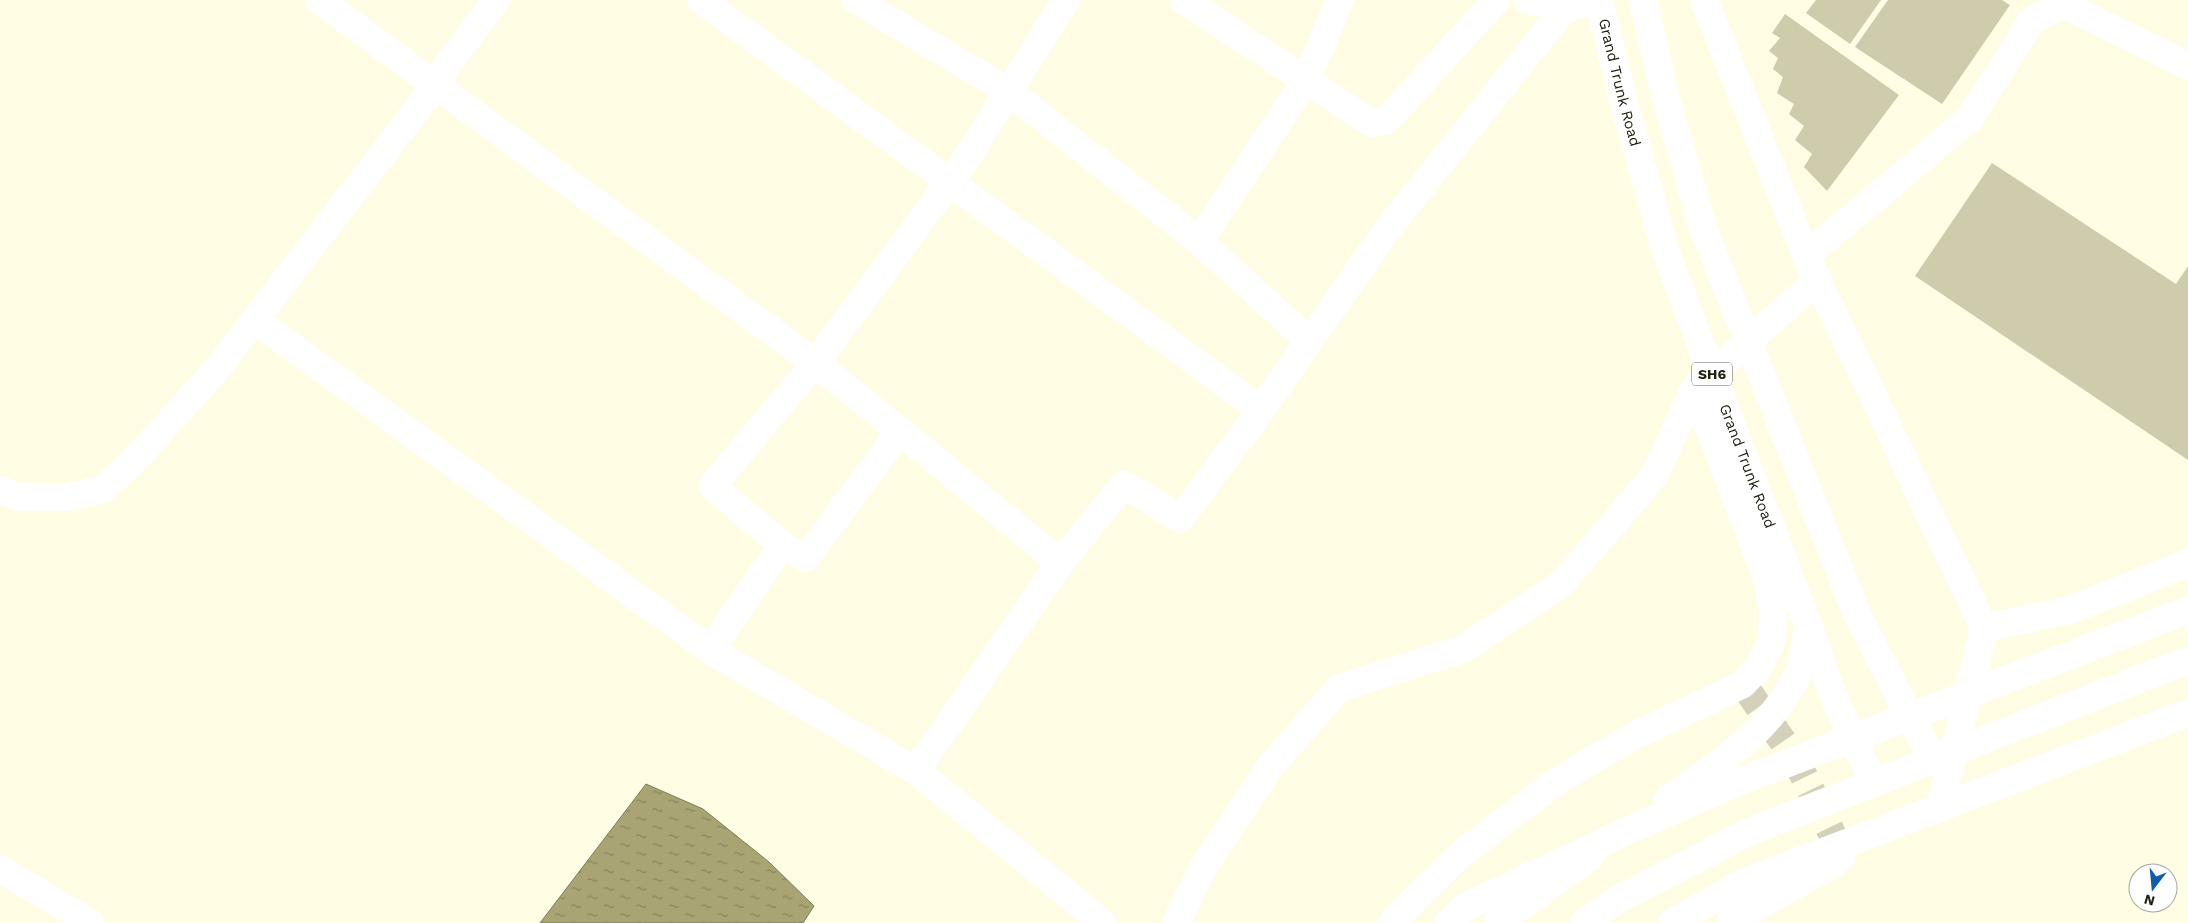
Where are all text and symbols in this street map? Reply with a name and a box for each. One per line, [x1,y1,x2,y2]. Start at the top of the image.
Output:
street label: Grand Trunk Road [1595,17,1645,149]
road number: SH6 [1692,362,1732,386]
street label: Grand Trunk Road [1716,402,1779,531]
north arrow [2128,863,2178,913]
text: N [2142,891,2157,910]

